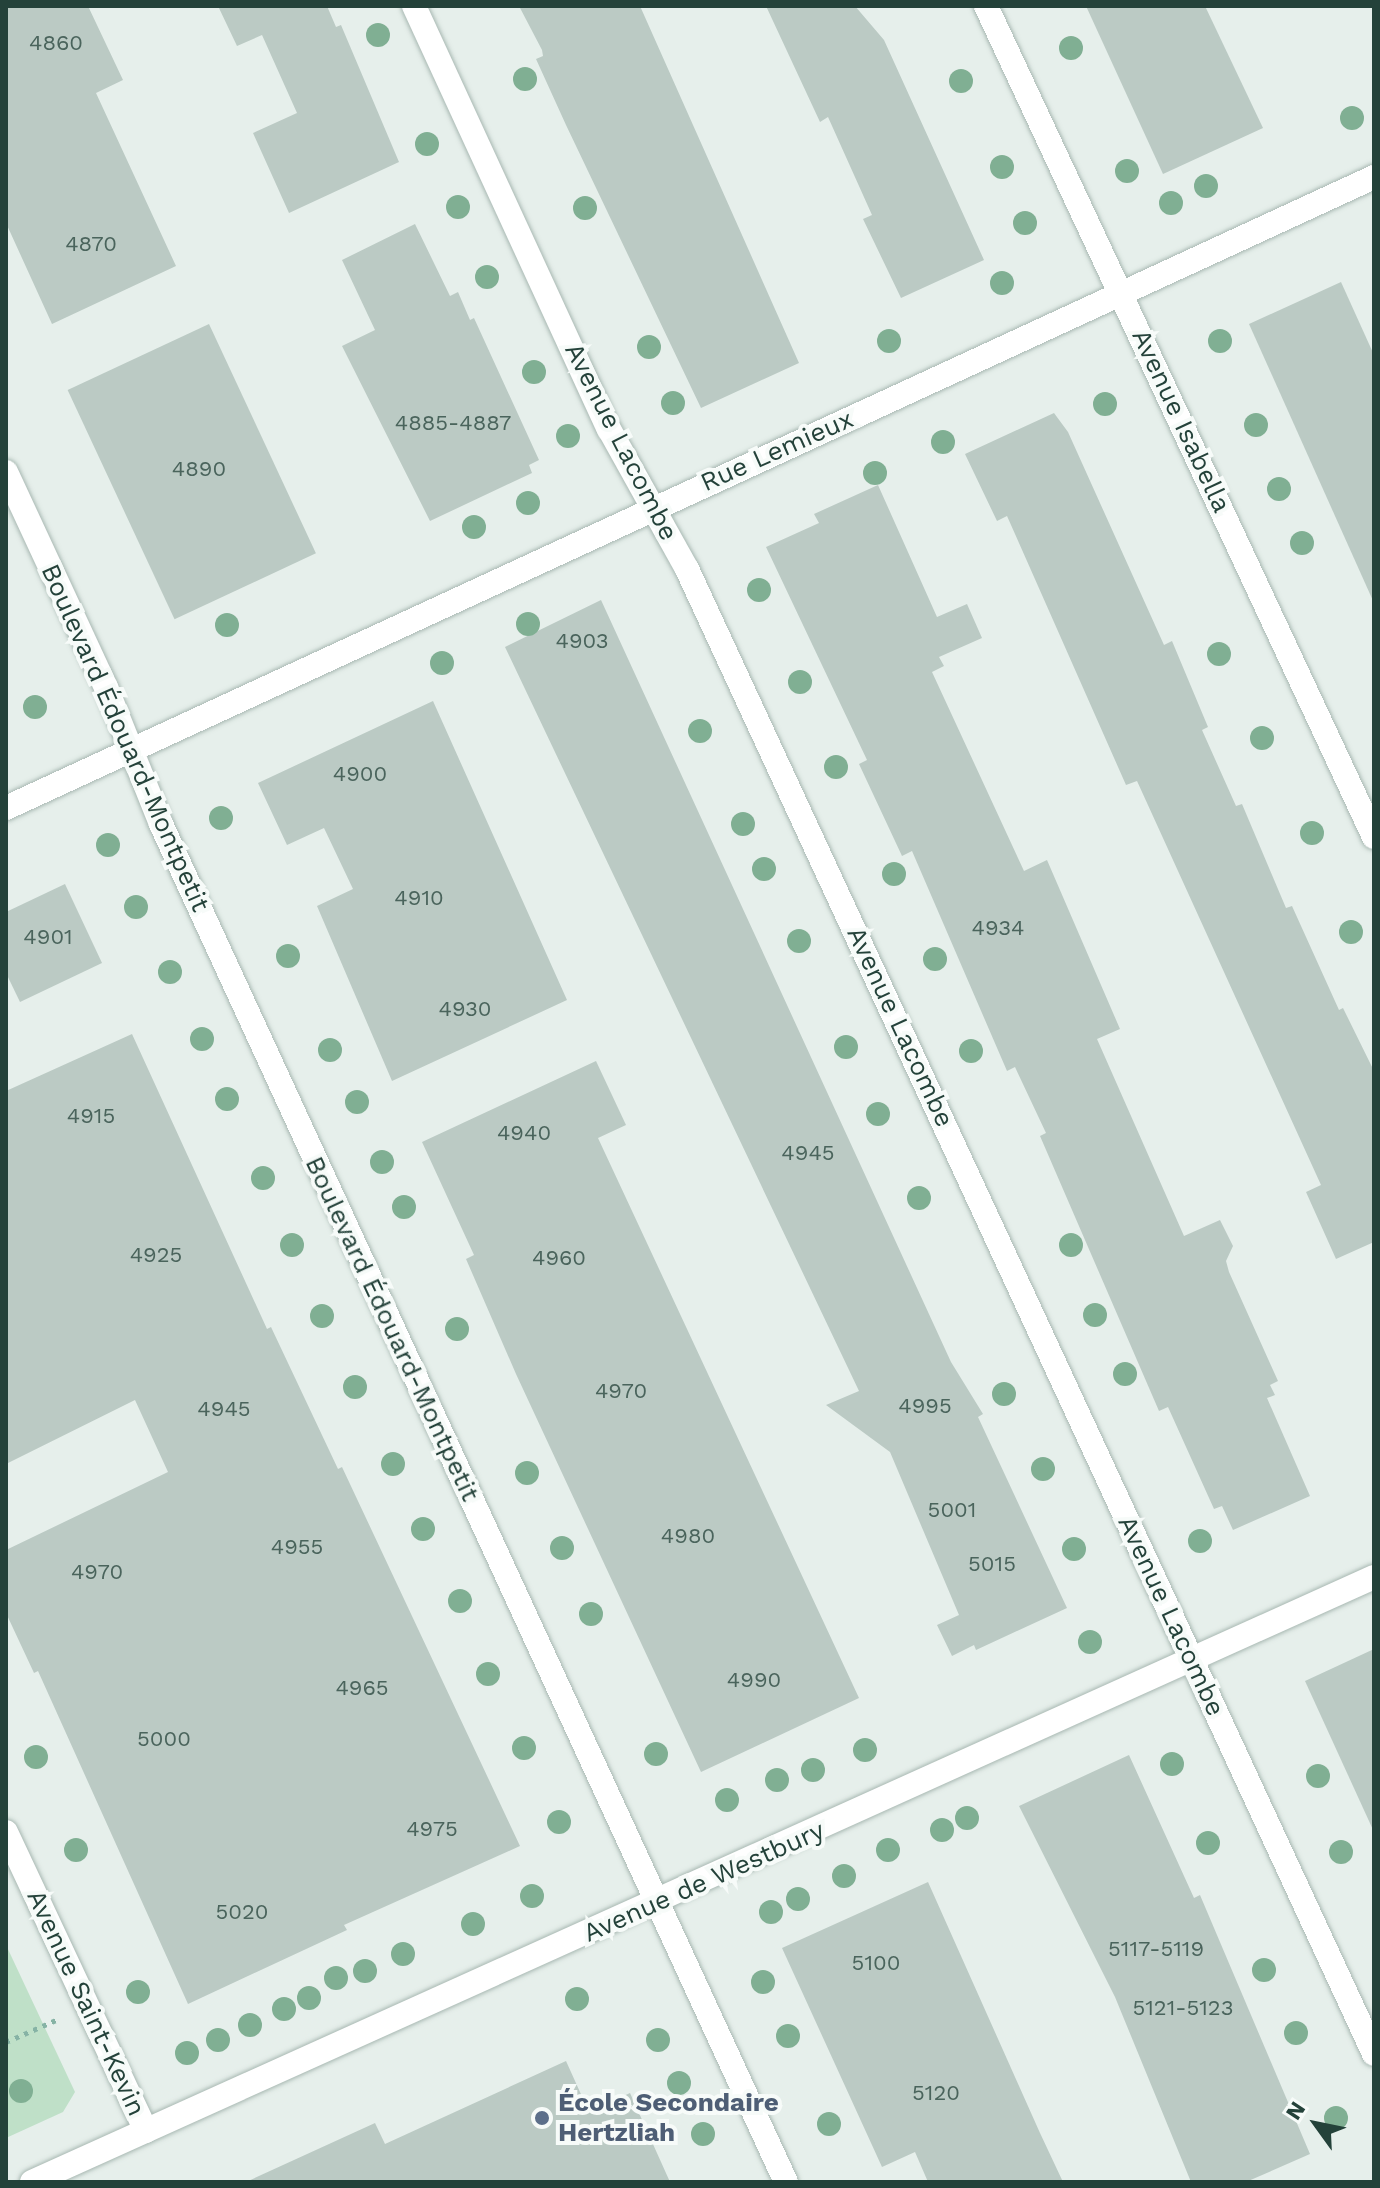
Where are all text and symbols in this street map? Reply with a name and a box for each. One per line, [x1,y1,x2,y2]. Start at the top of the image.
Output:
house number: 4860 [29,30,83,56]
house number: 4870 [65,231,117,257]
street label: Avenue Isabella [1125,324,1237,518]
street label: Avenue Lacombe [558,338,684,546]
street label: Rue Lemieux [696,403,858,499]
house number: 4885-4887 [395,410,511,436]
house number: 4890 [172,456,226,482]
street label: Boulevard Édouard-Montpetit [34,559,216,917]
house number: 4903 [555,628,609,654]
house number: 4900 [333,761,387,787]
house number: 4910 [394,885,444,911]
house number: 4934 [972,915,1024,941]
street label: Avenue Lacombe [840,922,960,1132]
house number: 4901 [23,924,73,950]
house number: 4930 [438,996,492,1022]
house number: 4915 [67,1103,115,1129]
house number: 4940 [497,1120,551,1146]
house number: 4945 [781,1140,835,1166]
street label: Boulevard Édouard-Montpetit [298,1152,486,1506]
house number: 4925 [130,1242,182,1268]
house number: 4960 [532,1245,586,1271]
house number: 4970 [595,1378,647,1404]
house number: 4995 [898,1393,952,1419]
house number: 4945 [197,1396,251,1422]
house number: 5001 [928,1497,976,1523]
street label: Avenue Lacombe [1111,1511,1231,1721]
house number: 4980 [661,1523,715,1549]
house number: 4955 [271,1534,323,1560]
house number: 5015 [968,1551,1016,1577]
house number: 4970 [71,1559,123,1585]
house number: 4990 [727,1667,781,1693]
house number: 4965 [335,1675,389,1701]
house number: 5000 [137,1726,191,1752]
street label: Avenue de Westbury [578,1815,830,1949]
house number: 4975 [406,1816,458,1842]
street label: Avenue Saint-Kevin [20,1885,152,2121]
house number: 5020 [216,1899,268,1925]
house number: 5117-5119 [1108,1936,1204,1962]
house number: 5100 [852,1950,900,1976]
house number: 5121-5123 [1132,1995,1234,2021]
house number: 5120 [912,2080,960,2106]
north arrow [1276,2084,1356,2164]
place label: École Secondaire Hertzliah [558,2087,779,2148]
text: N [1281,2097,1310,2124]
marker: École Secondaire Hertzliah [533,2109,551,2127]

